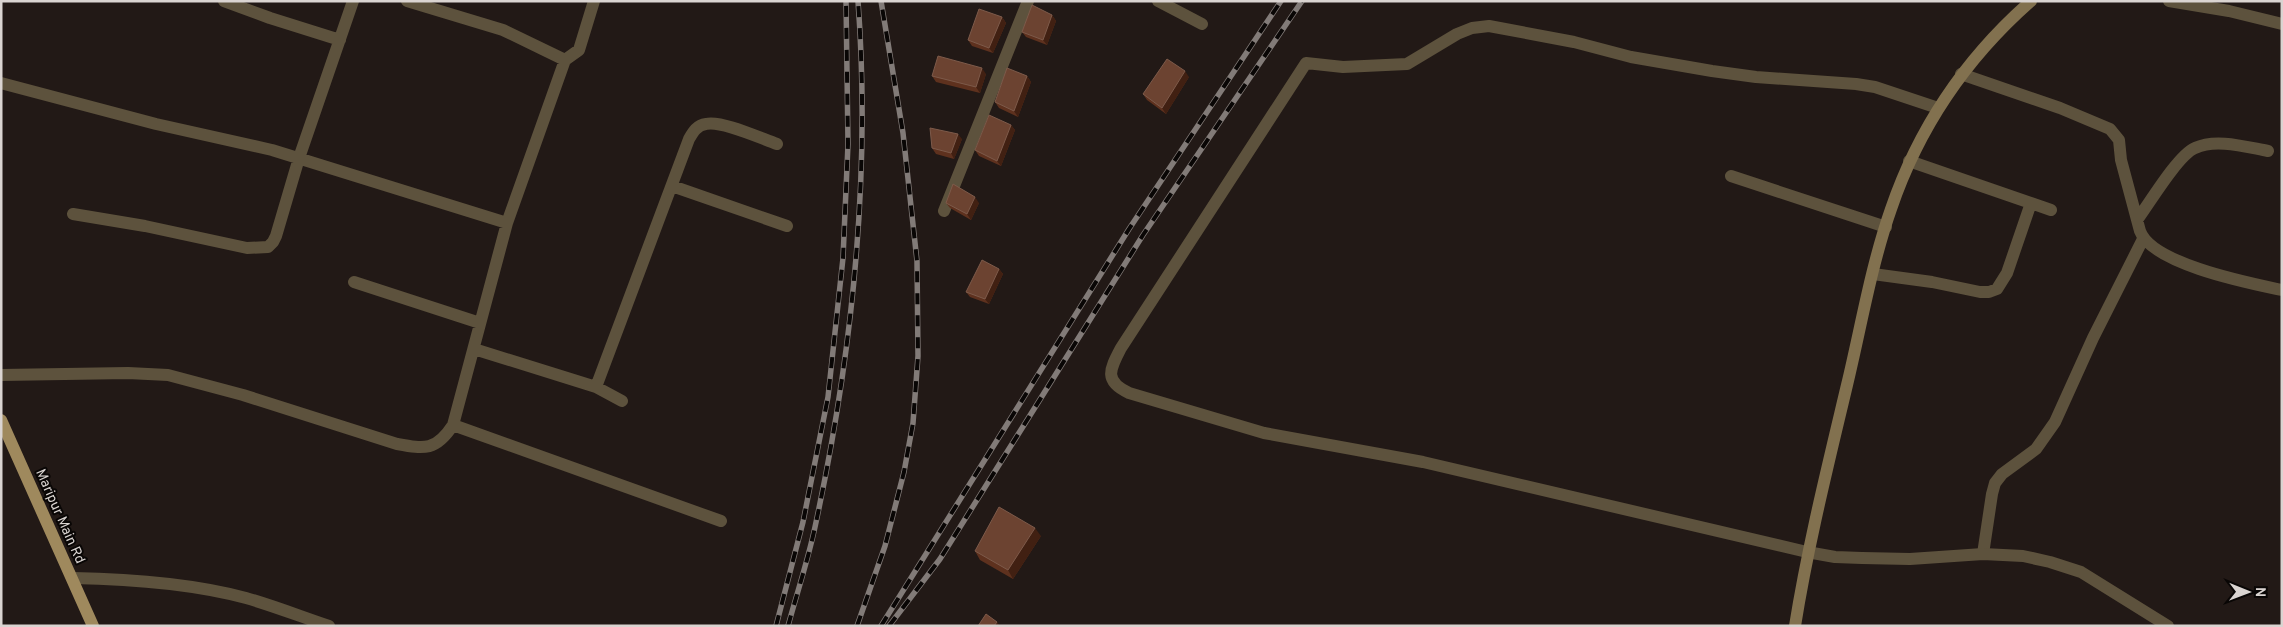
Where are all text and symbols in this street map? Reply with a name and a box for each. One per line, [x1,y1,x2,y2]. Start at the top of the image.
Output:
street label: Maripur Main Rd [31,467,88,567]
north arrow [2223,567,2273,617]
text: N [2251,587,2268,597]

